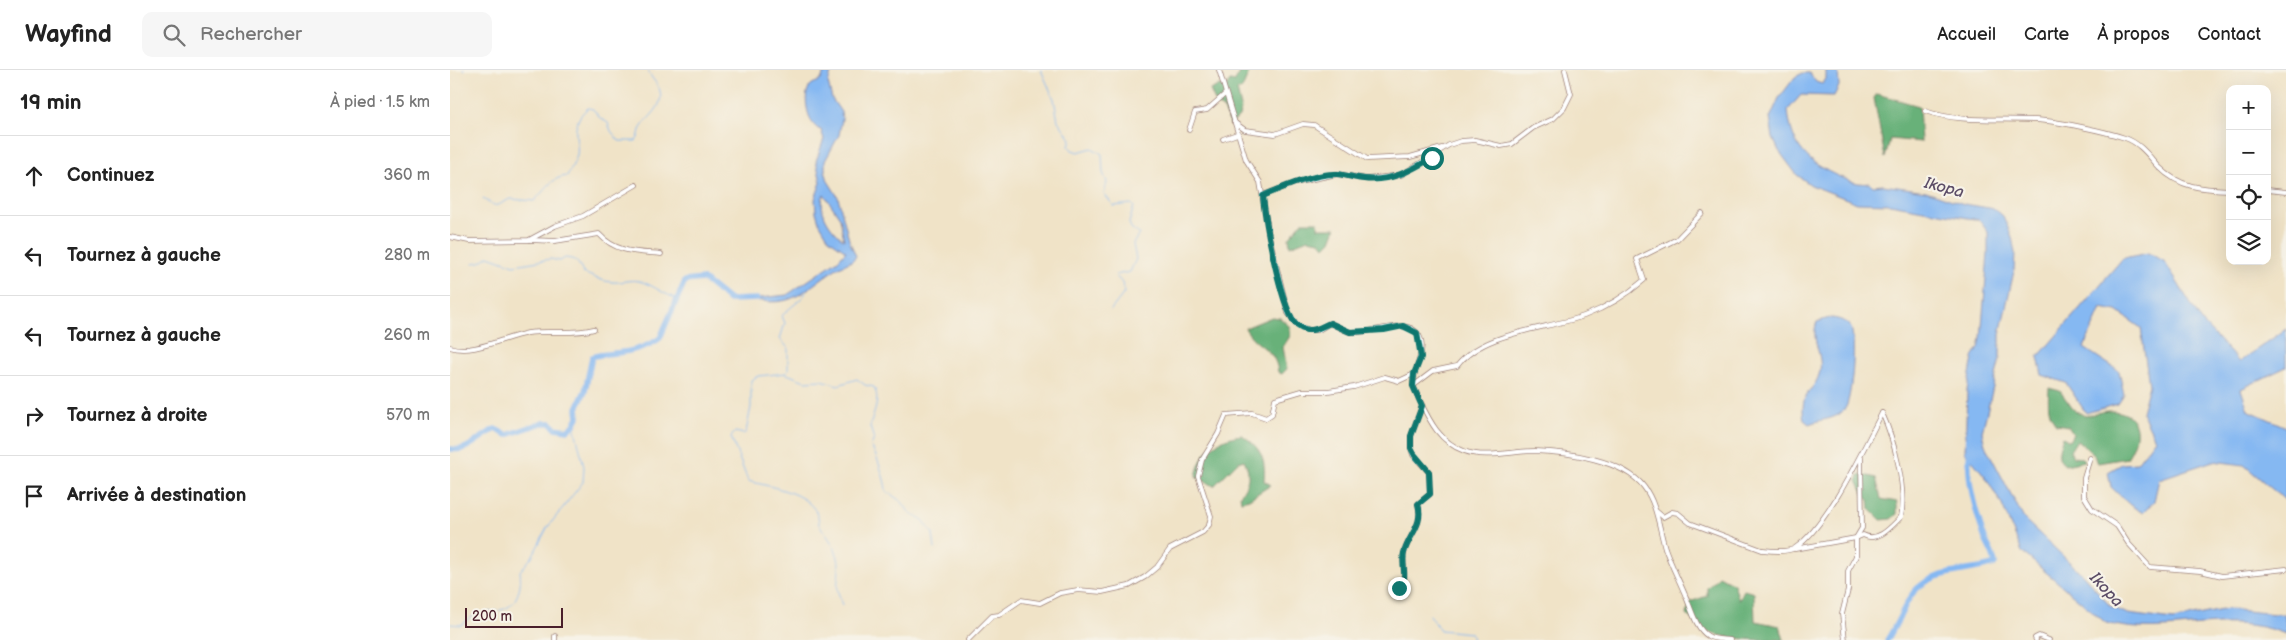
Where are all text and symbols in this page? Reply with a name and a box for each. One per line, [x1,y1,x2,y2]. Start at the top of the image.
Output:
search box [142,12,492,57]
text: Wayfind [25,20,112,49]
icon: search [160,21,188,49]
text: Rechercher [200,23,302,46]
text: Accueil [1937,24,1996,45]
text: Carte [2024,24,2069,45]
text: À propos [2097,24,2170,45]
text: Contact [2198,24,2261,45]
map controls [2226,85,2271,265]
button: + [2226,85,2271,130]
text: 19 min [20,90,82,115]
text: À pied · 1.5 km [330,93,430,112]
button: − [2226,130,2271,175]
route start [1421,147,1444,170]
icon: ahead [20,162,48,190]
text: Continuez [67,164,154,187]
text: 360 m [383,166,430,185]
water label: Ikopa [1921,173,1966,202]
button: locate [2226,175,2271,220]
button: layers [2226,220,2271,265]
icon: left [20,242,48,270]
text: Tournez à gauche [67,244,221,267]
text: 280 m [384,246,430,265]
icon: left [20,322,48,350]
text: Tournez à gauche [67,324,221,347]
text: 260 m [384,326,430,345]
icon: right [20,402,48,430]
text: Tournez à droite [67,404,208,427]
text: 570 m [386,406,430,425]
icon: arrive [20,482,48,510]
text: Arrivée à destination [67,484,246,507]
water label: Ikopa [2085,568,2127,611]
route end [1388,577,1411,600]
scale bar [465,605,562,628]
text: 200 m [472,608,512,625]

